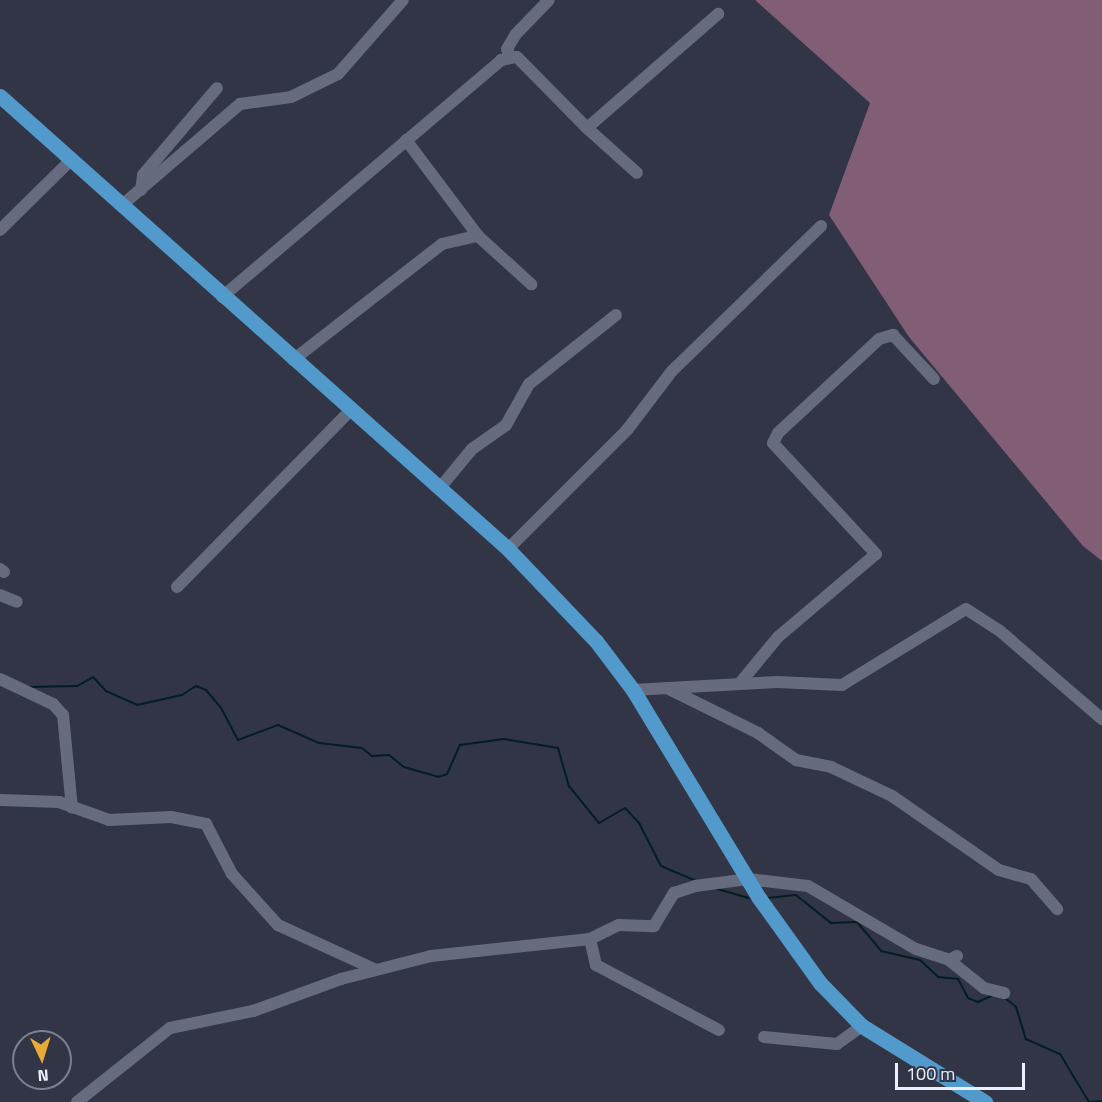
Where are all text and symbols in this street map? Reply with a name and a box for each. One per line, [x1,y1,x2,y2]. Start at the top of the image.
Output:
north arrow [12,1030,72,1090]
scale bar [898,1051,1028,1089]
text: 100 m [906,1060,955,1087]
text: N [37,1064,49,1088]

